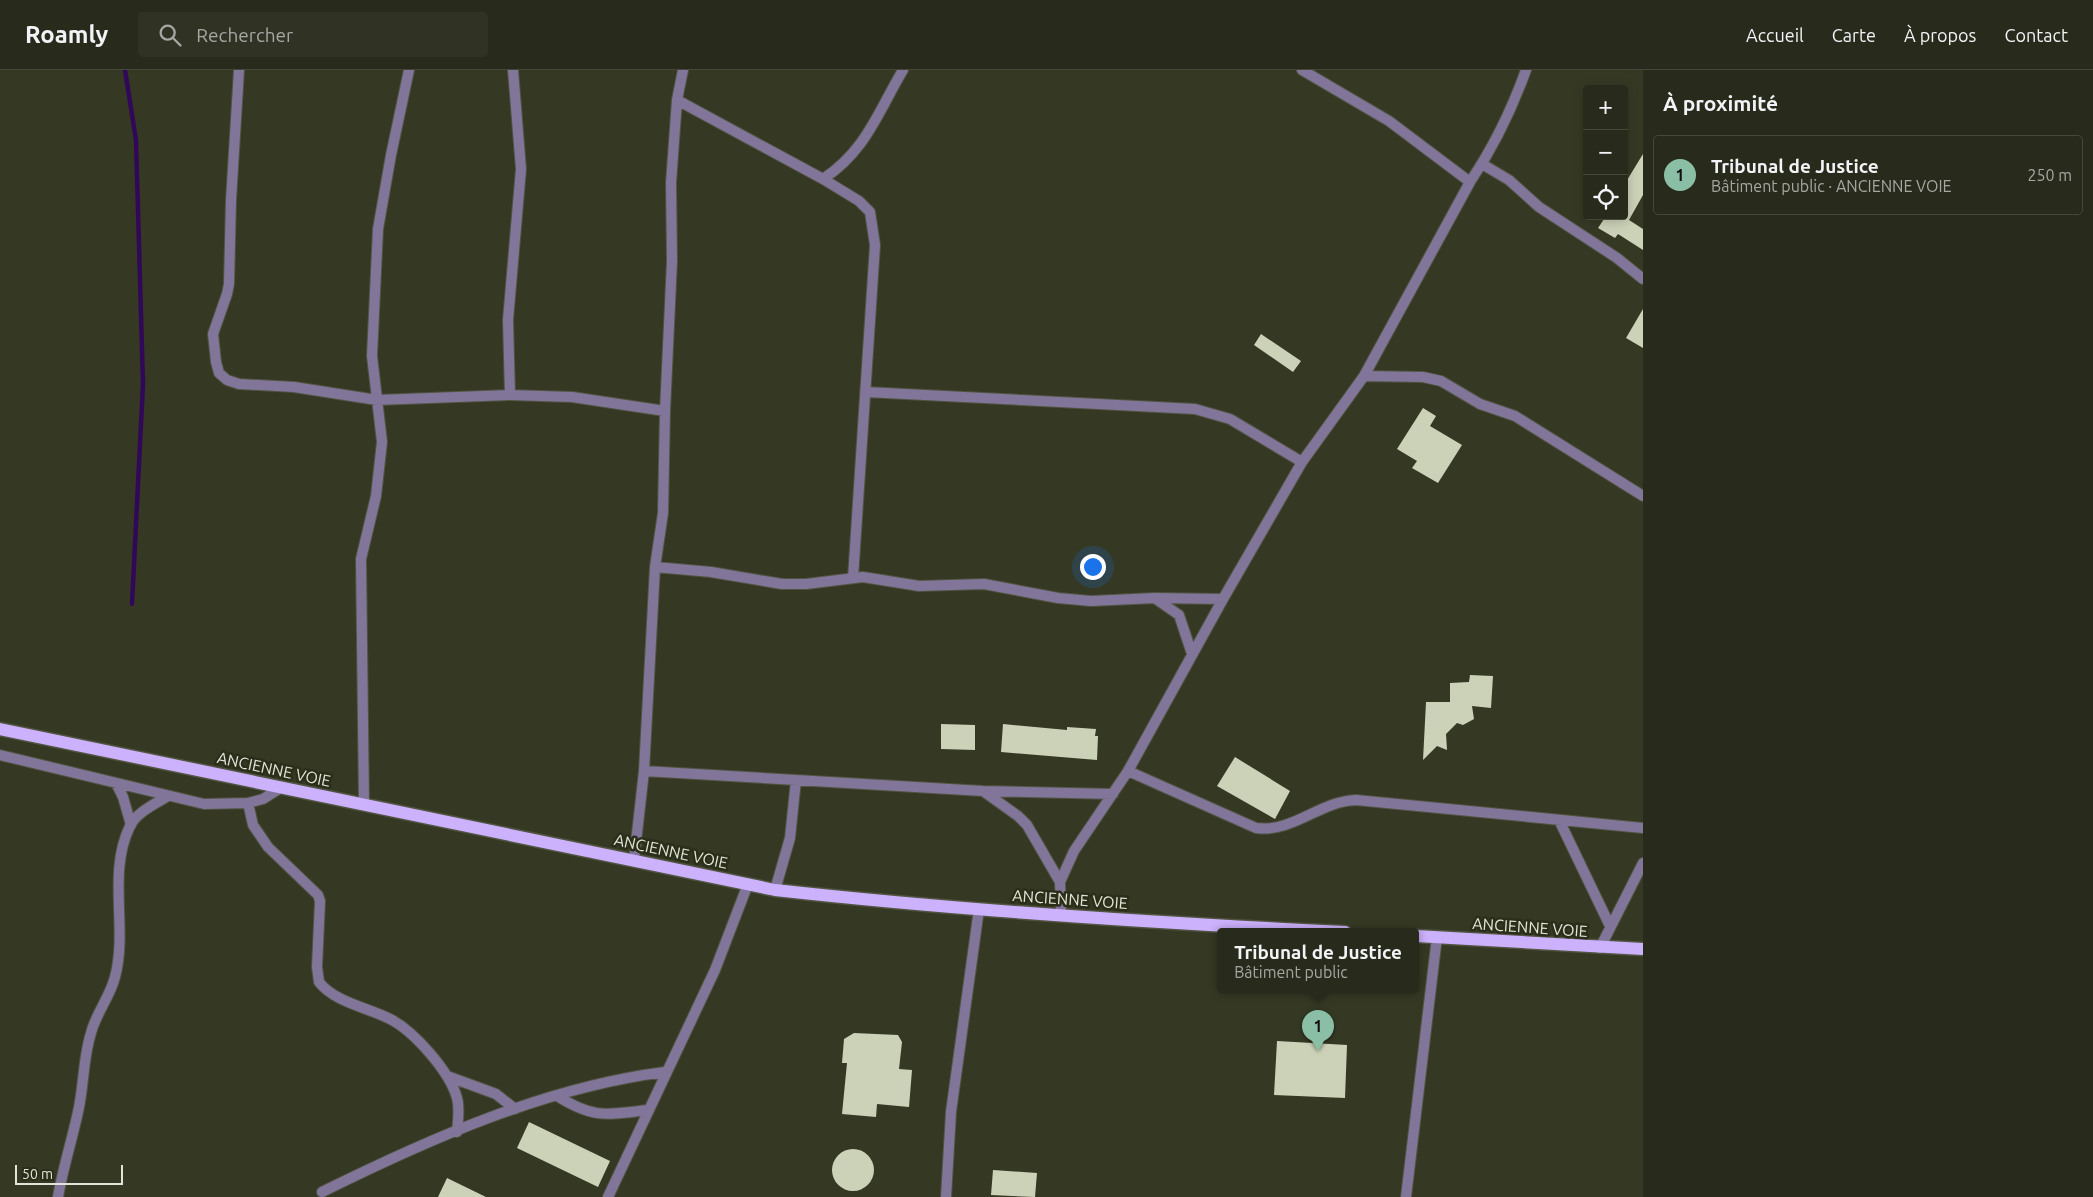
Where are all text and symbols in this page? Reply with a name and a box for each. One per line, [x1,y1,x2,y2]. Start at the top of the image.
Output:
search box [138,12,488,57]
text: Roamly [25,21,108,48]
icon: search [156,21,184,49]
text: Rechercher [196,24,293,46]
text: Accueil [1746,25,1804,45]
text: Carte [1832,25,1876,45]
text: À propos [1904,25,1976,45]
text: Contact [2004,25,2068,45]
map controls [1583,85,1628,220]
button: + [1583,85,1628,130]
text: À proximité [1663,91,1778,115]
button: − [1583,130,1628,175]
text: Tribunal de Justice [1711,155,1879,177]
text: 1 [1675,166,1685,184]
text: 250 m [2027,166,2072,184]
button: locate [1583,175,1628,220]
text: Bâtiment public · ANCIENNE VOIE [1711,177,1952,195]
your location [1080,554,1106,580]
street label: ANCIENNE VOIE [216,748,332,790]
street label: ANCIENNE VOIE [613,830,729,872]
street label: ANCIENNE VOIE [1012,886,1128,912]
street label: ANCIENNE VOIE [1472,914,1588,940]
popup [1217,928,1419,993]
text: Tribunal de Justice [1234,941,1402,963]
text: Bâtiment public [1234,963,1348,981]
pin: 1 [1302,1010,1334,1051]
scale bar [15,1162,122,1185]
text: 50 m [22,1166,53,1182]

